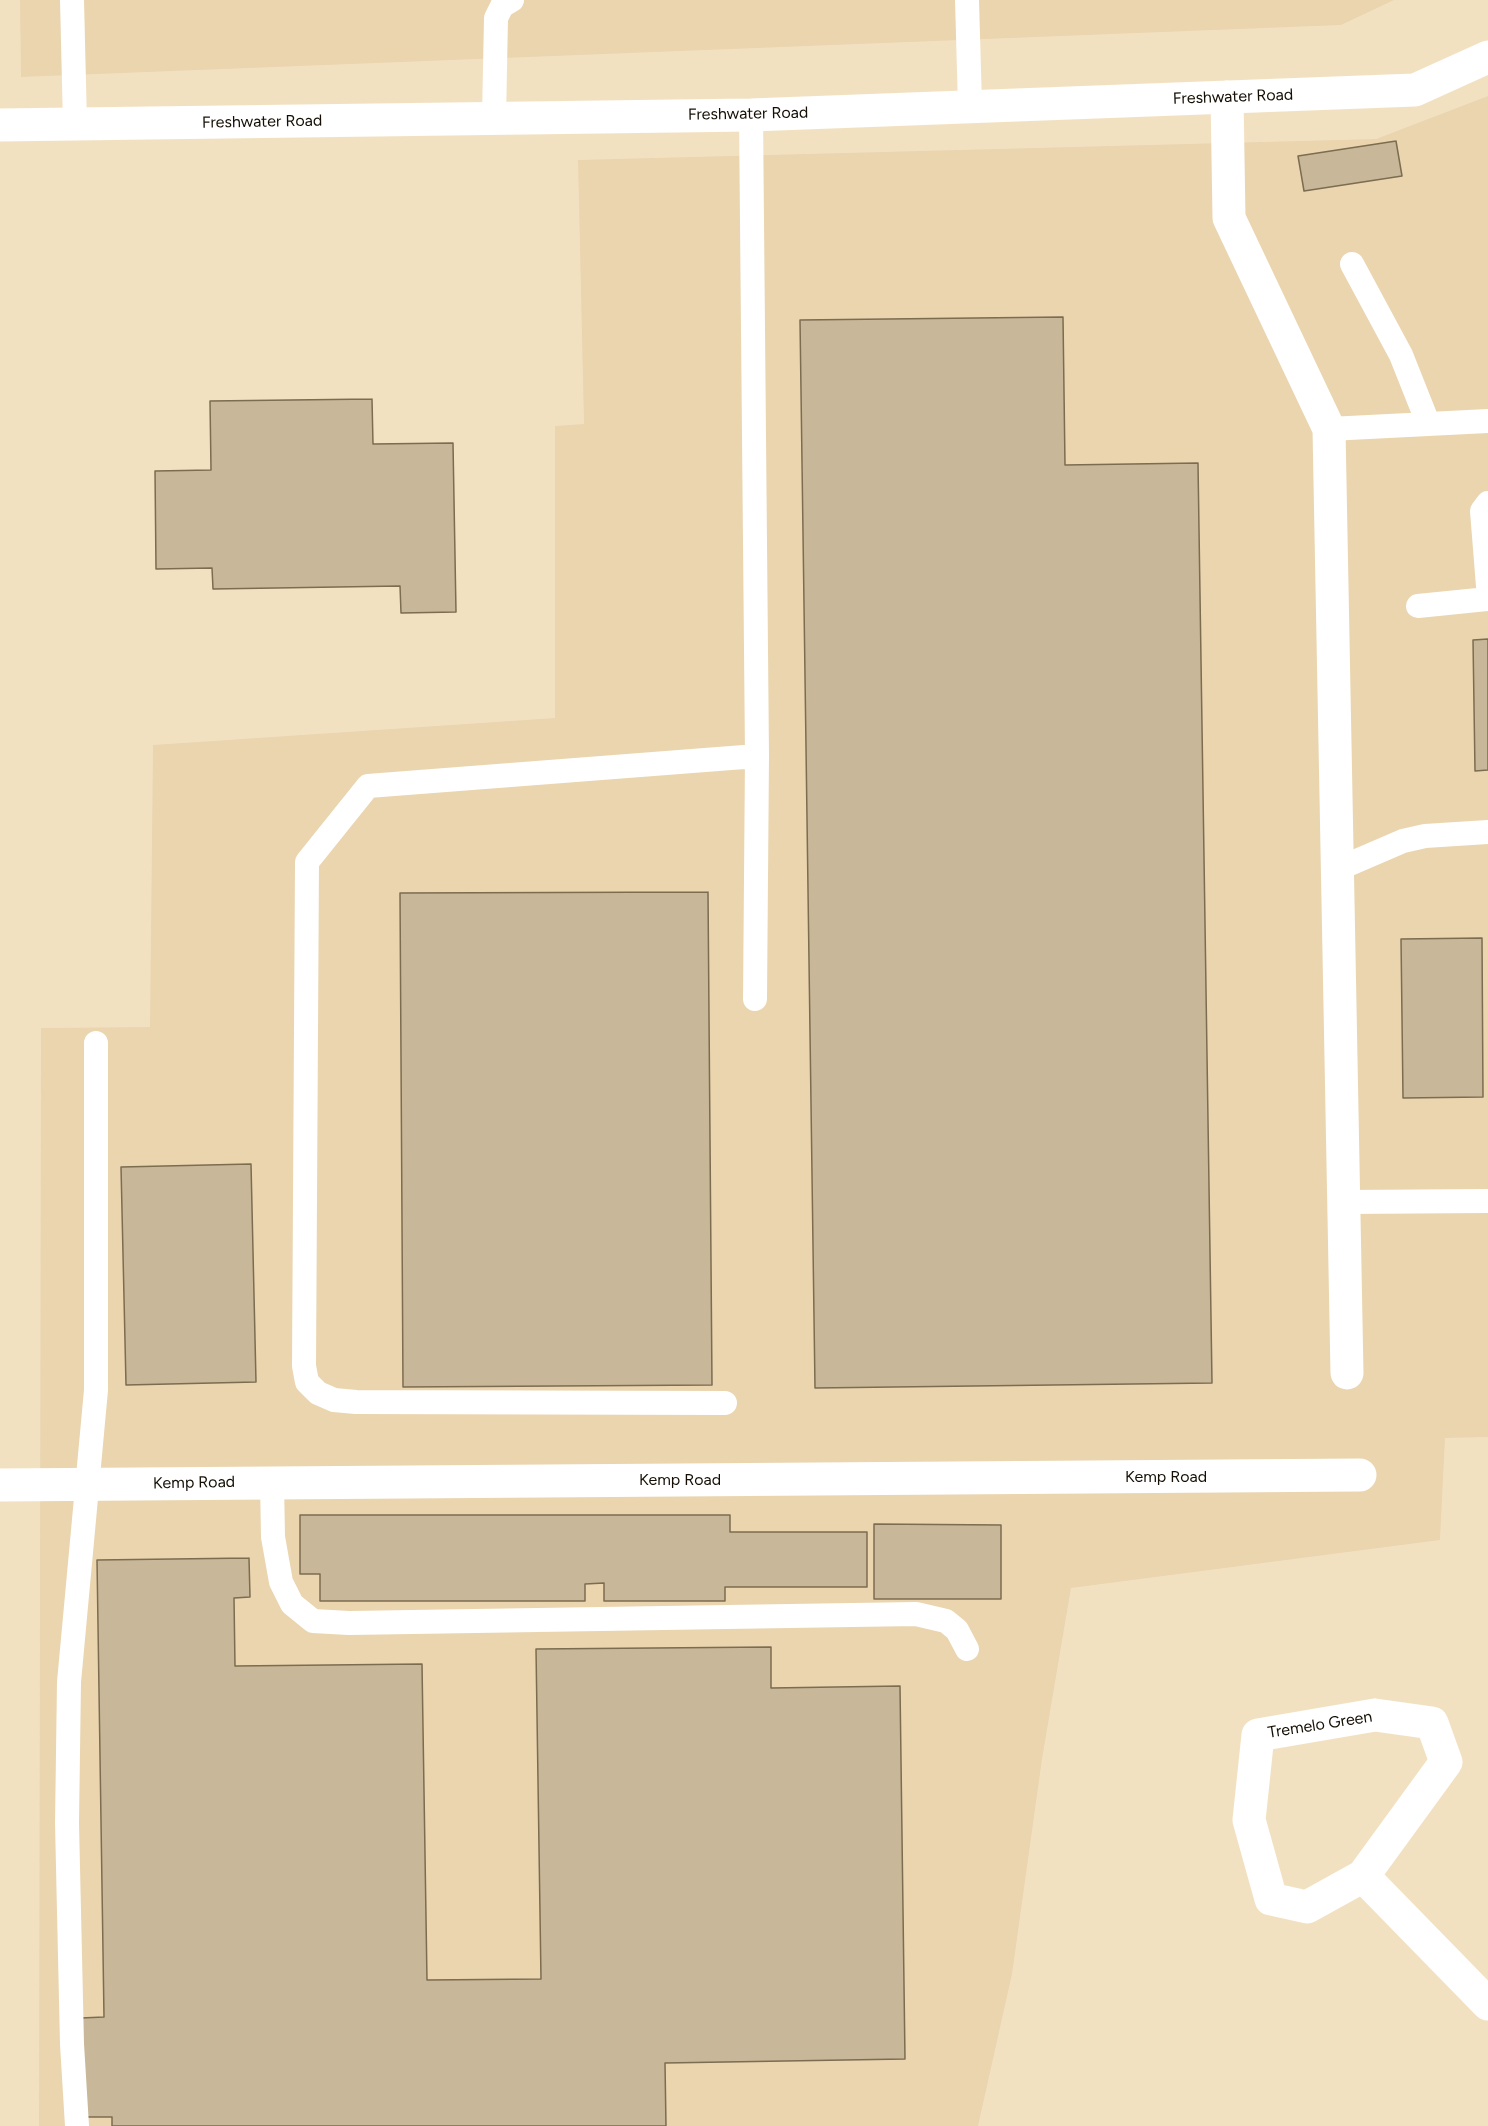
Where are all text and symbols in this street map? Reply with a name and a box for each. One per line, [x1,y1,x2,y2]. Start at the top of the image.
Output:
street label: Freshwater Road [1173,85,1293,109]
street label: Freshwater Road [688,103,808,125]
street label: Freshwater Road [202,111,322,133]
street label: Kemp Road [1125,1467,1207,1487]
street label: Kemp Road [639,1470,721,1490]
street label: Kemp Road [153,1473,235,1493]
street label: Tremelo Green [1266,1707,1374,1743]

